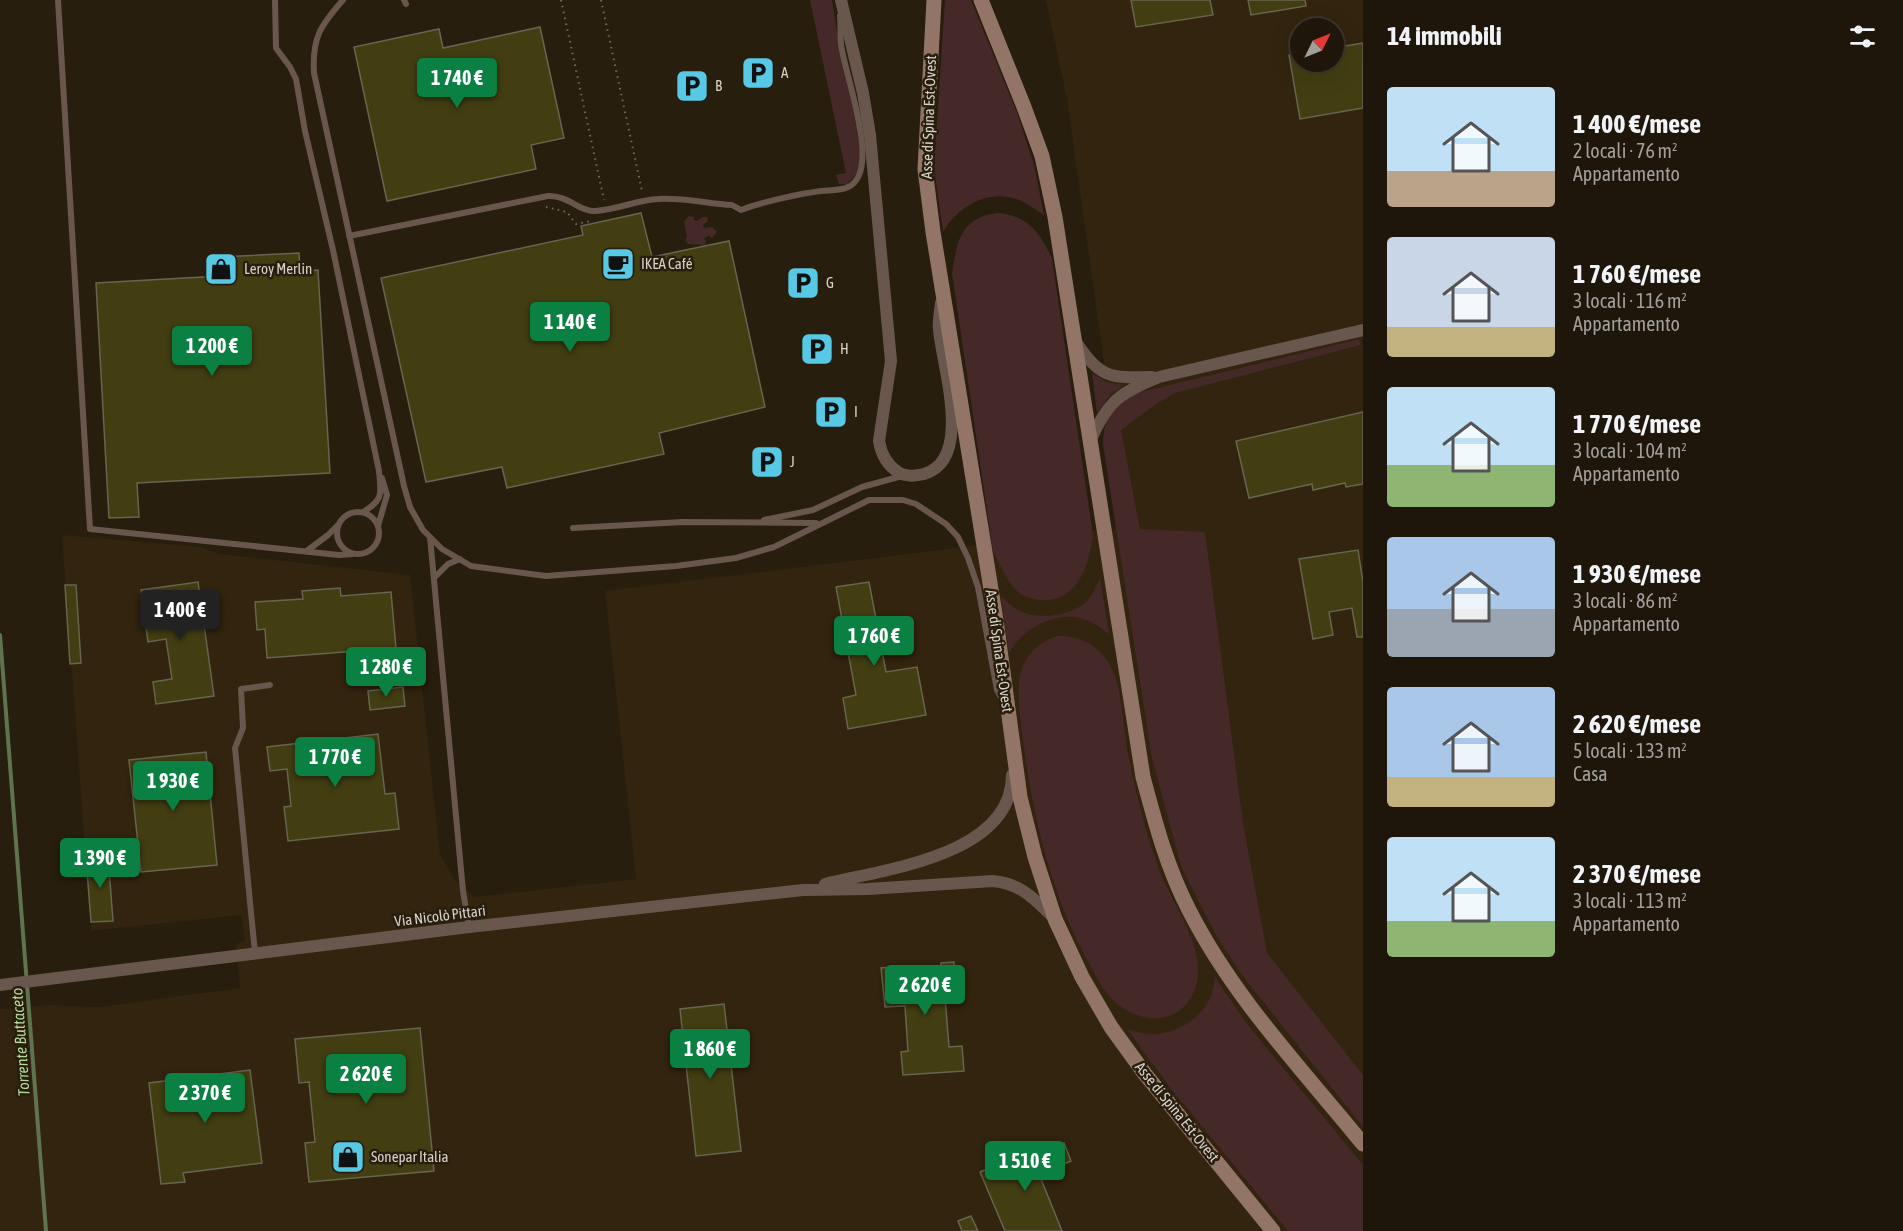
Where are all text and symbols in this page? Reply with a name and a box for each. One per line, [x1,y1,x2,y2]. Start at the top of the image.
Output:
north arrow [1290,18,1344,72]
map controls [1290,18,1344,72]
icon: filters [1846,20,1879,53]
text: 14 immobili [1387,21,1502,51]
parking icon: A [740,55,776,91]
street label: Asse di Spina Est-Ovest [918,55,939,179]
pin: 1 740 € [402,58,512,109]
place label: A [781,64,789,81]
text: 1 740 € [431,66,483,89]
parking icon: B [674,68,710,104]
place label: B [715,77,722,94]
text: 1 400 €/mese [1573,109,1701,139]
icon: home [1435,111,1507,183]
text: 2 locali · 76 m² [1573,139,1678,162]
text: Appartamento [1573,162,1680,185]
cafe icon: IKEA Café [600,246,636,282]
shop icon: Leroy Merlin [203,251,239,287]
place label: IKEA Café [641,255,693,272]
text: 1 760 €/mese [1573,259,1701,289]
place label: Leroy Merlin [244,260,312,277]
icon: home [1435,261,1507,333]
parking icon: G [785,265,821,301]
place label: G [826,274,834,291]
text: 3 locali · 116 m² [1573,289,1687,312]
pin: 1 140 € [515,302,625,353]
text: 1 140 € [544,310,596,333]
text: Appartamento [1573,312,1680,335]
pin: 1 200 € [157,326,267,377]
parking icon: H [799,331,835,367]
text: 1 200 € [186,334,238,357]
place label: H [840,340,849,357]
parking icon: I [813,394,849,430]
place label: I [854,403,858,420]
text: 1 770 €/mese [1573,409,1701,439]
icon: home [1435,411,1507,483]
text: 3 locali · 104 m² [1573,439,1687,462]
parking icon: J [749,444,785,480]
place label: J [790,453,795,470]
text: Appartamento [1573,462,1680,485]
text: 1 930 €/mese [1573,559,1701,589]
icon: home [1435,561,1507,633]
street label: Asse di Spina Est-Ovest [982,589,1017,713]
text: 3 locali · 86 m² [1573,589,1678,612]
pin: 1 400 € [125,590,235,641]
text: 1 400 € [154,598,206,621]
text: Appartamento [1573,612,1680,635]
pin: 1 760 € [819,616,929,667]
text: 1 760 € [848,624,900,647]
pin: 1 280 € [331,647,441,698]
text: 1 280 € [360,655,412,678]
text: 2 620 €/mese [1573,709,1701,739]
icon: home [1435,711,1507,783]
pin: 1 770 € [280,737,390,788]
text: 5 locali · 133 m² [1573,739,1687,762]
text: 1 770 € [309,745,361,768]
pin: 1 930 € [118,761,228,812]
text: Casa [1573,762,1608,785]
text: 1 930 € [147,769,199,792]
pin: 1 390 € [45,838,155,889]
text: 1 390 € [74,846,126,869]
text: 2 370 €/mese [1573,859,1701,889]
icon: home [1435,861,1507,933]
text: 3 locali · 113 m² [1573,889,1687,912]
street label: Via Nicolò Pittari [393,901,486,930]
text: Appartamento [1573,912,1680,935]
pin: 2 620 € [870,965,980,1016]
text: 2 620 € [899,973,951,996]
water label: Torrente Buttaceto [7,987,33,1097]
pin: 1 860 € [655,1029,765,1080]
text: 1 860 € [684,1037,736,1060]
pin: 2 620 € [311,1054,421,1105]
street label: Asse di Spina Est-Ovest [1132,1058,1223,1165]
text: 2 620 € [340,1062,392,1085]
pin: 2 370 € [150,1073,260,1124]
text: 2 370 € [179,1081,231,1104]
shop icon: Sonepar Italia [330,1139,366,1175]
pin: 1 510 € [970,1141,1080,1192]
place label: Sonepar Italia [371,1148,449,1165]
text: 1 510 € [999,1149,1051,1172]

